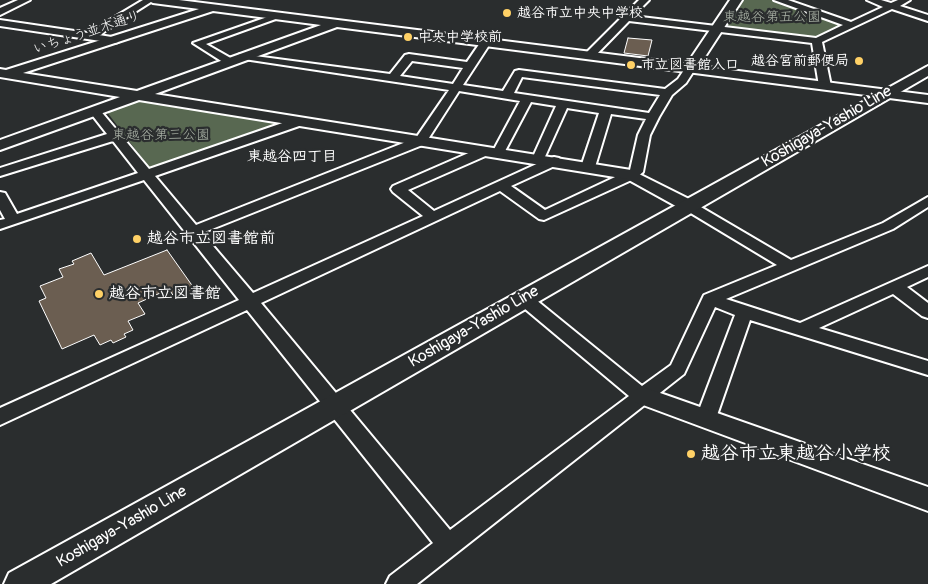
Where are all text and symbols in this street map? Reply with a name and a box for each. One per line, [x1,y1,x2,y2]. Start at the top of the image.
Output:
place label: 越谷市立中央中学校 [517,5,643,21]
marker: 越谷市立中央中学校 [501,7,513,19]
street label: いちょう並木通り [31,8,143,58]
park label: 東越谷第五公園 [723,9,821,25]
place label: 中央中学校前 [418,29,502,45]
marker: 中央中学校前 [402,31,414,43]
place label: 越谷宮前郵便局 [751,53,849,69]
marker: 越谷宮前郵便局 [853,55,865,67]
place label: 市立図書館入口 [641,57,739,73]
marker: 市立図書館入口 [625,59,637,71]
street label: Koshigaya-Yashio Line [759,82,895,172]
park label: 東越谷第三公園 [112,127,210,143]
district label: 東越谷四丁目 [247,148,337,166]
place label: 越谷市立図書館前 [147,229,275,249]
marker: 越谷市立図書館前 [131,233,143,245]
street label: Koshigaya-Yashio Line [406,282,542,372]
place label: 越谷市立図書館 [109,284,221,304]
marker: 越谷市立図書館 [93,288,105,300]
place label: 越谷市立東越谷小学校 [701,443,891,465]
marker: 越谷市立東越谷小学校 [685,448,697,460]
street label: Koshigaya-Yashio Line [54,482,190,572]

